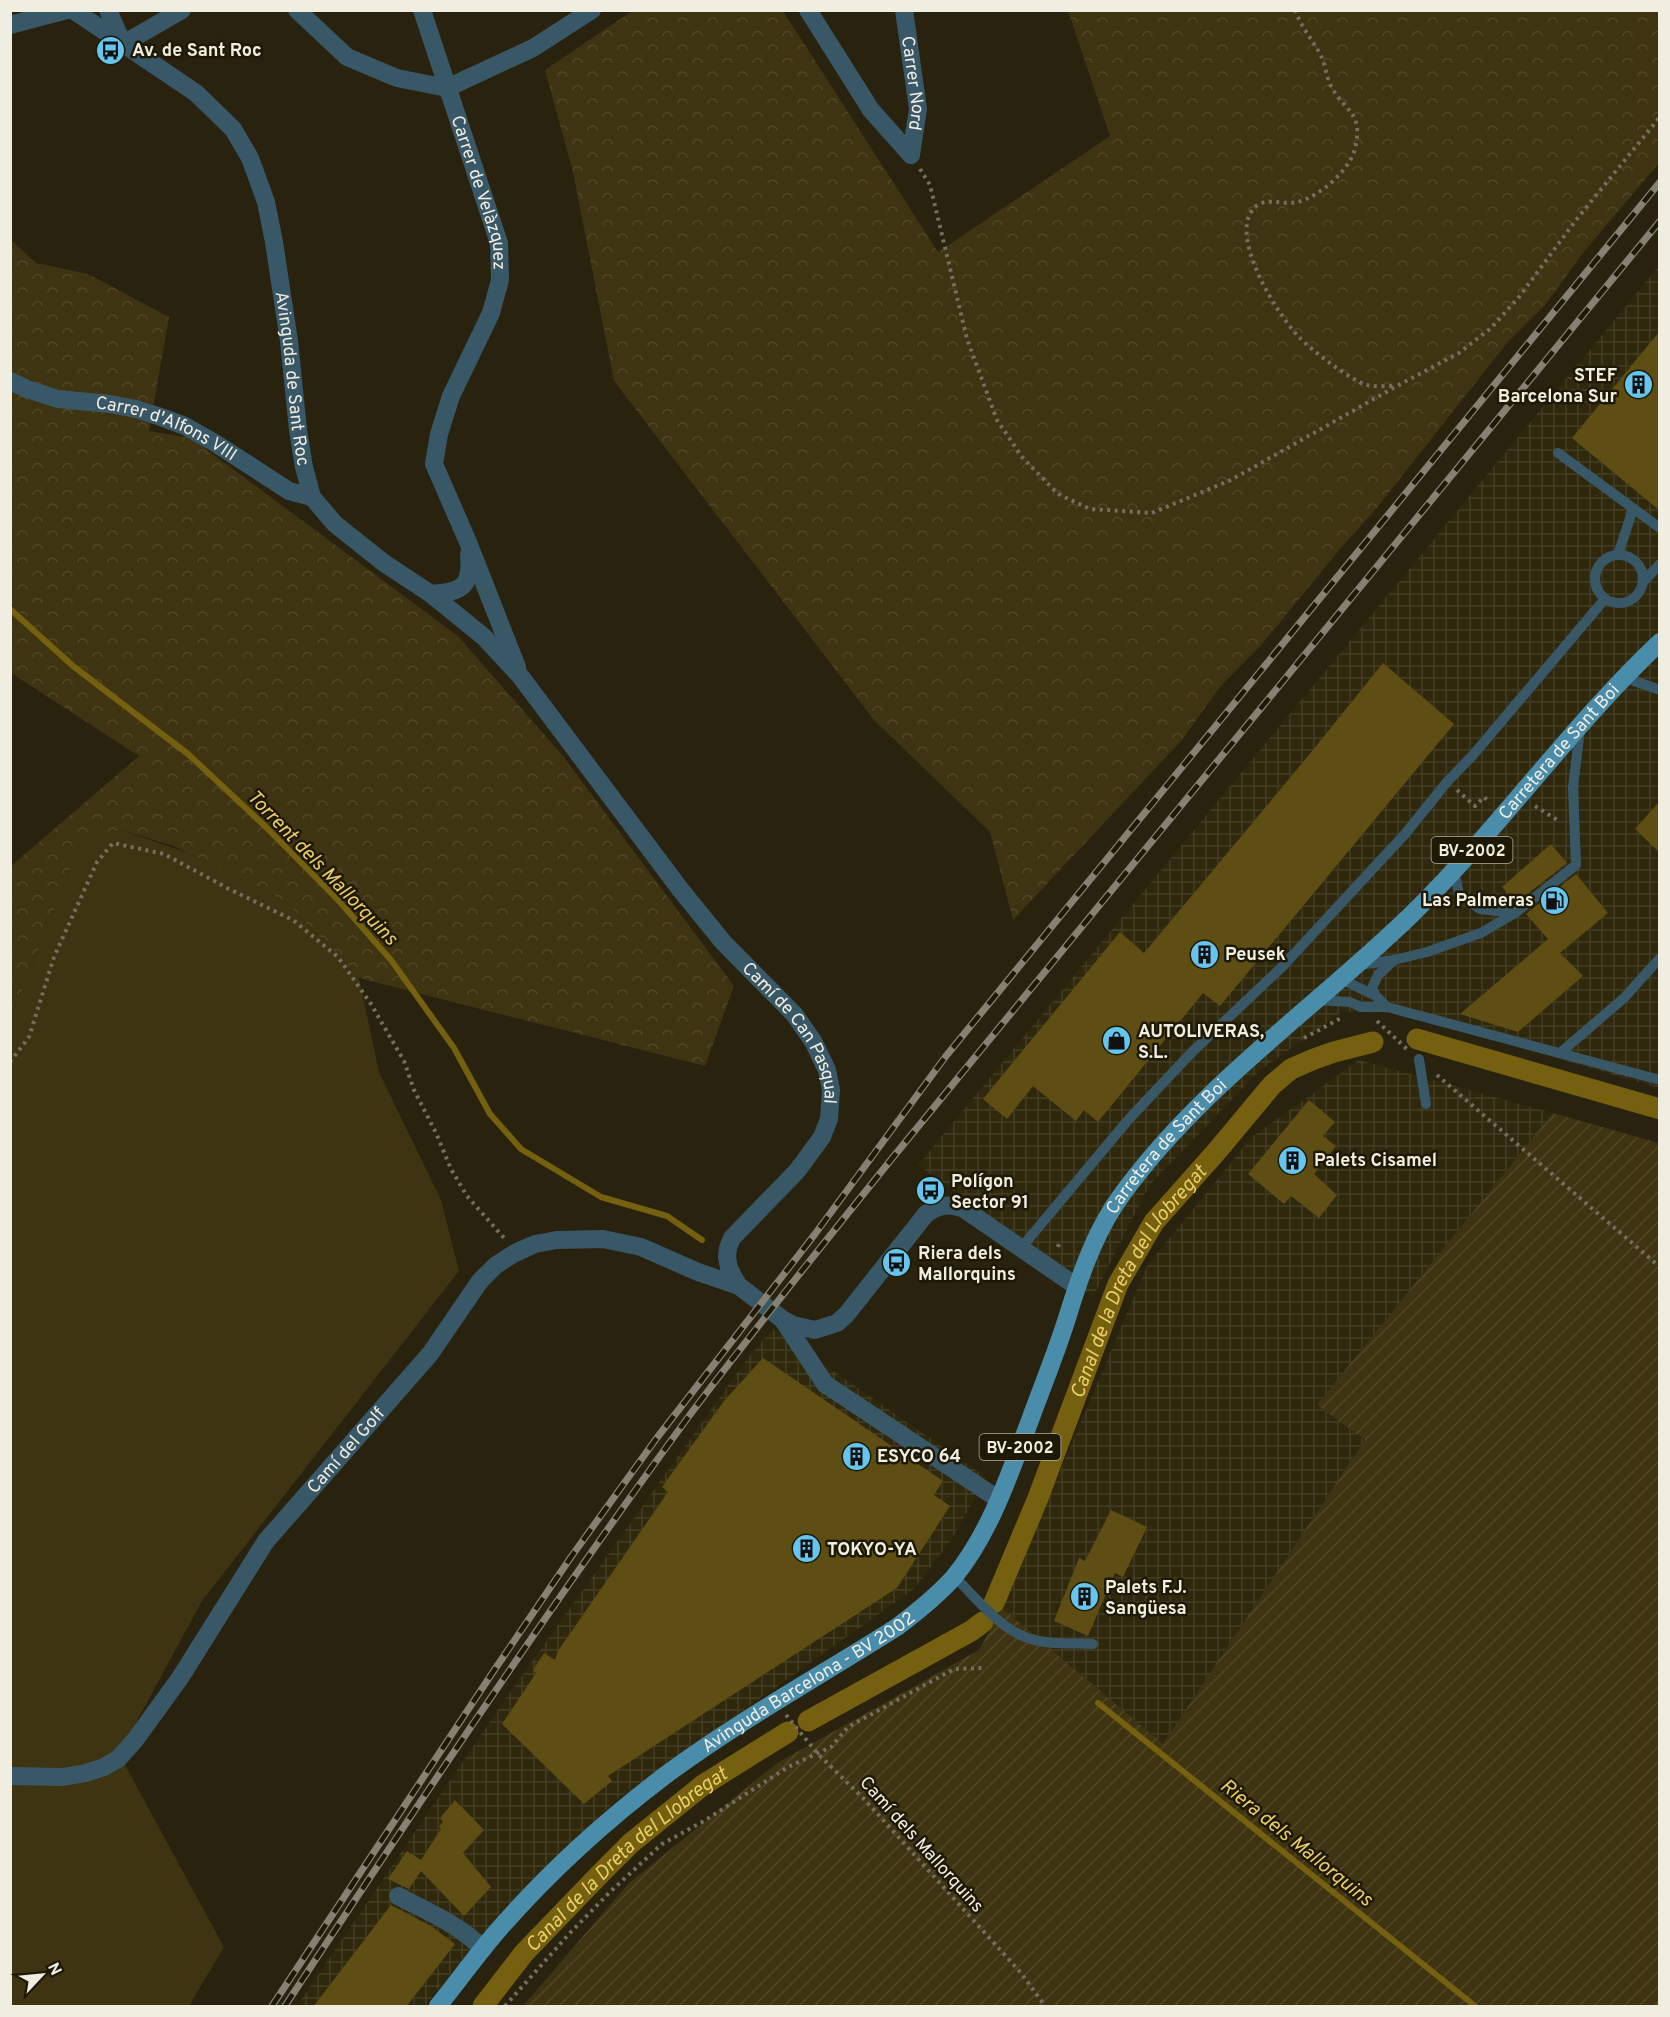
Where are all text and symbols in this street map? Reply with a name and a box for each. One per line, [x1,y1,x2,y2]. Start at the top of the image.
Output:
bus stop icon: Av. de Sant Roc [95,34,127,66]
street label: Carrer Nord [895,35,929,132]
place label: Av. de Sant Roc [132,40,262,63]
street label: Carrer de Velàzquez [445,113,510,270]
street label: Avinguda de Sant Roc [269,290,314,468]
place label: STEF Barcelona Sur [1498,365,1617,409]
building icon: STEF Barcelona Sur [1622,369,1654,401]
street label: Carrer d'Alfons VIII [95,393,241,467]
street label: Carretera de Sant Boi [1494,680,1625,825]
water label: Torrent dels Mallorquins [241,785,403,952]
road number: BV-2002 [1432,837,1512,863]
fuel station icon: Las Palmeras [1539,884,1571,916]
place label: Las Palmeras [1422,890,1534,913]
building icon: Peusek [1188,938,1220,970]
place label: Peusek [1225,944,1286,967]
street label: Camí de Can Pasqual [736,958,841,1104]
place label: AUTOLIVERAS, S.L. [1138,1021,1264,1065]
shop icon: AUTOLIVERAS, S.L. [1101,1025,1133,1057]
street label: Carretera de Sant Boi [1102,1075,1233,1219]
building icon: Palets Cisamel [1277,1144,1309,1176]
place label: Palets Cisamel [1314,1150,1437,1173]
water label: Canal de la Dreta del Llobregat [1065,1160,1214,1402]
place label: Polígon Sector 91 [951,1171,1029,1215]
bus stop icon: Polígon Sector 91 [914,1175,946,1207]
place label: Riera dels Mallorquins [918,1243,1016,1287]
bus stop icon: Riera dels Mallorquins [881,1247,913,1279]
street label: Camí del Golf [303,1403,391,1499]
road number: BV-2002 [980,1434,1060,1460]
building icon: ESYCO 64 [840,1440,872,1472]
place label: ESYCO 64 [877,1446,961,1469]
building icon: TOKYO-YA [790,1533,822,1565]
place label: TOKYO-YA [827,1539,917,1562]
place label: Palets F.J. Sangüesa [1105,1577,1187,1621]
building icon: Palets F.J. Sangüesa [1068,1581,1100,1613]
street label: Avinguda Barcelona - BV 2002 [698,1607,921,1759]
water label: Canal de la Dreta del Llobregat [521,1762,733,1959]
street label: Camí dels Mallorquins [854,1772,988,1918]
water label: Riera dels Mallorquins [1214,1774,1378,1914]
north arrow [12,1945,72,2005]
text: N [42,1960,65,1979]

